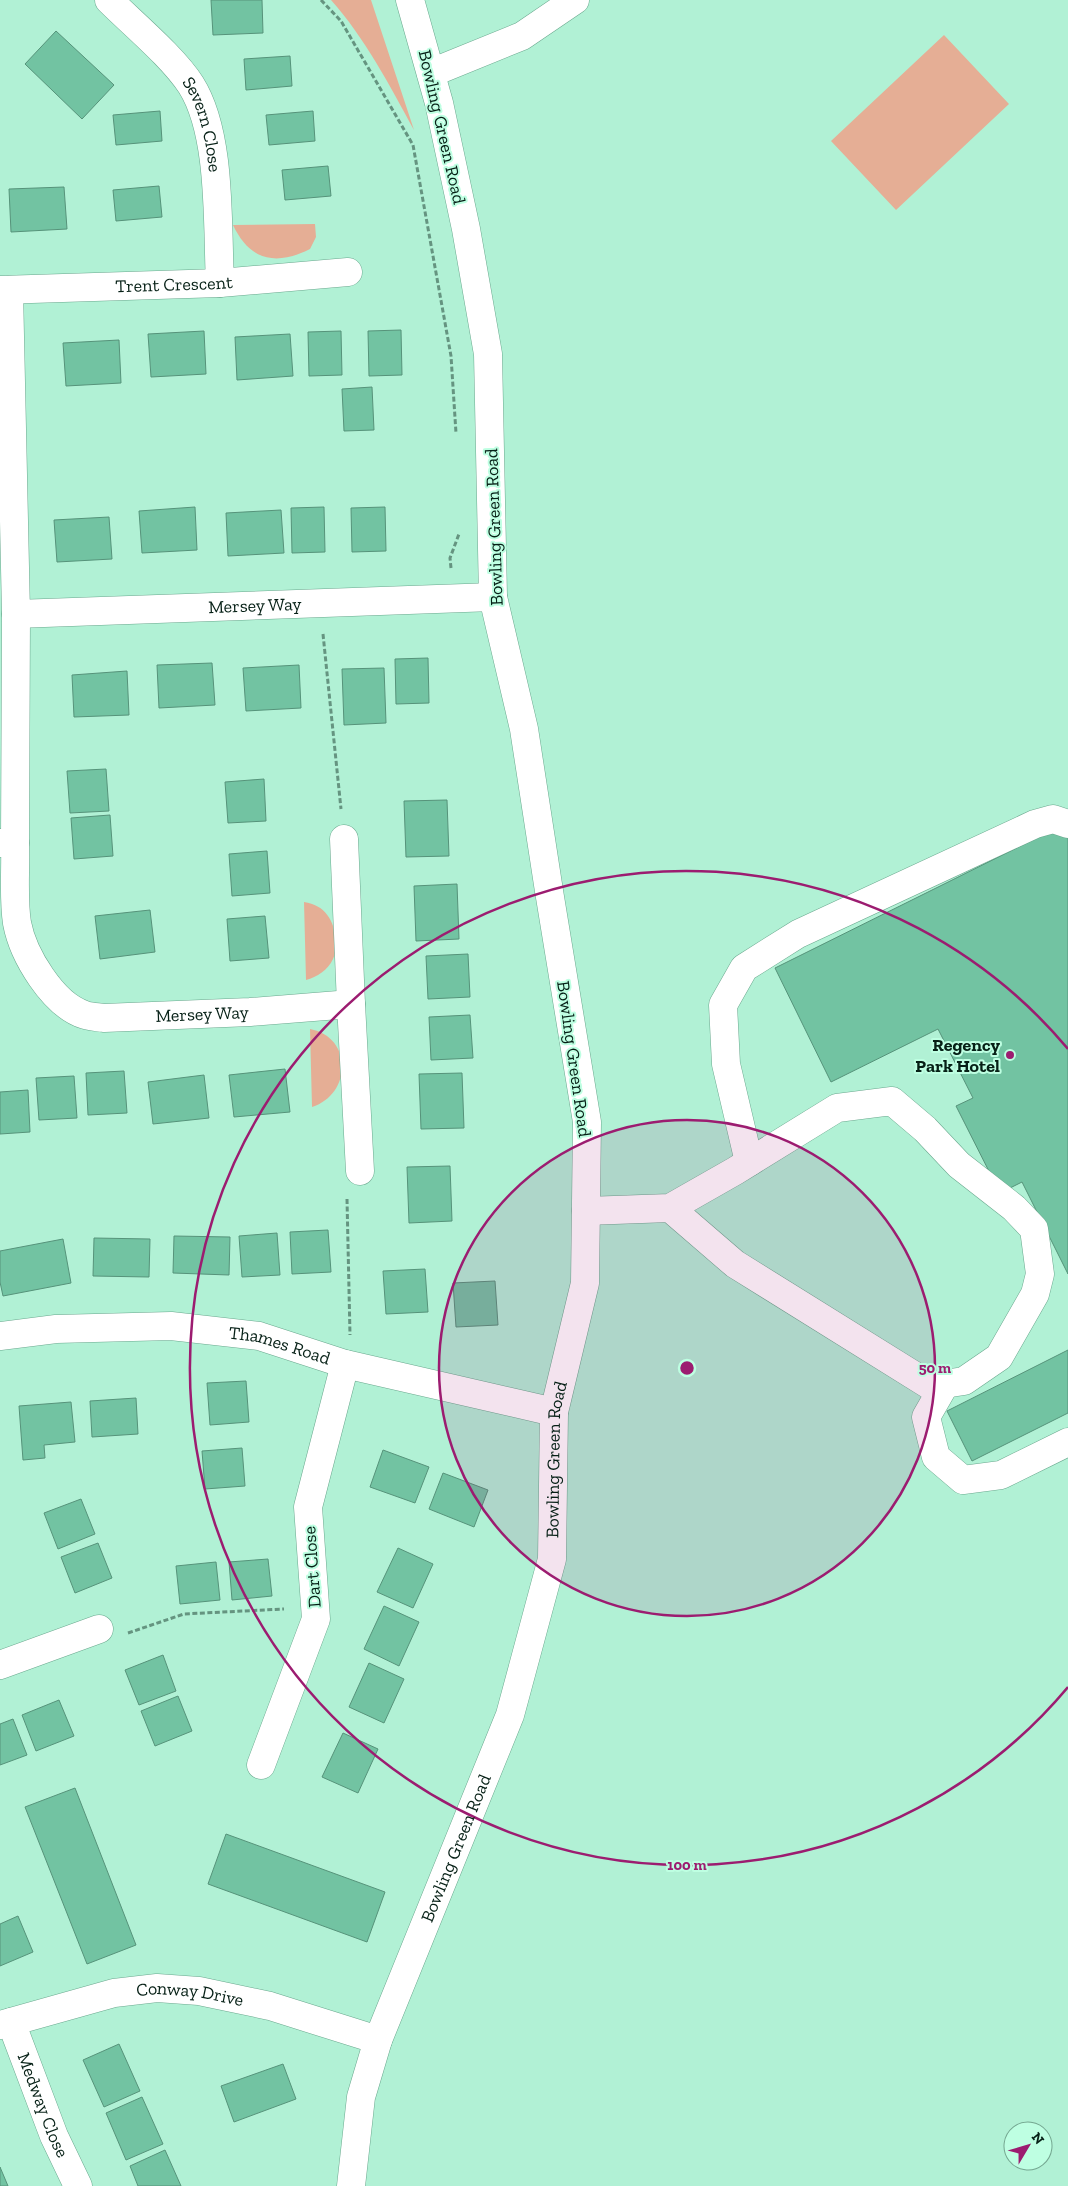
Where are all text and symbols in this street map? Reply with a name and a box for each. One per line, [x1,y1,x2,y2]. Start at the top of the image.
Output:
street label: Bowling Green Road [414,48,470,206]
street label: Severn Close [178,72,226,173]
street label: Trent Crescent [115,271,234,297]
street label: Bowling Green Road [480,448,508,606]
street label: Mersey Way [208,593,303,618]
street label: Bowling Green Road [552,979,596,1139]
street label: Mersey Way [155,1001,250,1027]
place label: Regency Park Hotel [915,1034,1000,1077]
marker: Regency Park Hotel [1004,1049,1016,1061]
street label: Thames Road [228,1322,333,1369]
centre of rings [678,1359,696,1377]
text: 50 m [919,1359,951,1377]
street label: Bowling Green Road [541,1379,572,1538]
street label: Dart Close [298,1526,326,1608]
street label: Bowling Green Road [416,1771,496,1925]
text: 100 m [667,1856,707,1874]
street label: Conway Drive [135,1977,246,2011]
street label: Medway Close [13,2050,74,2161]
north arrow [1003,2121,1053,2171]
text: N [1028,2129,1048,2148]

